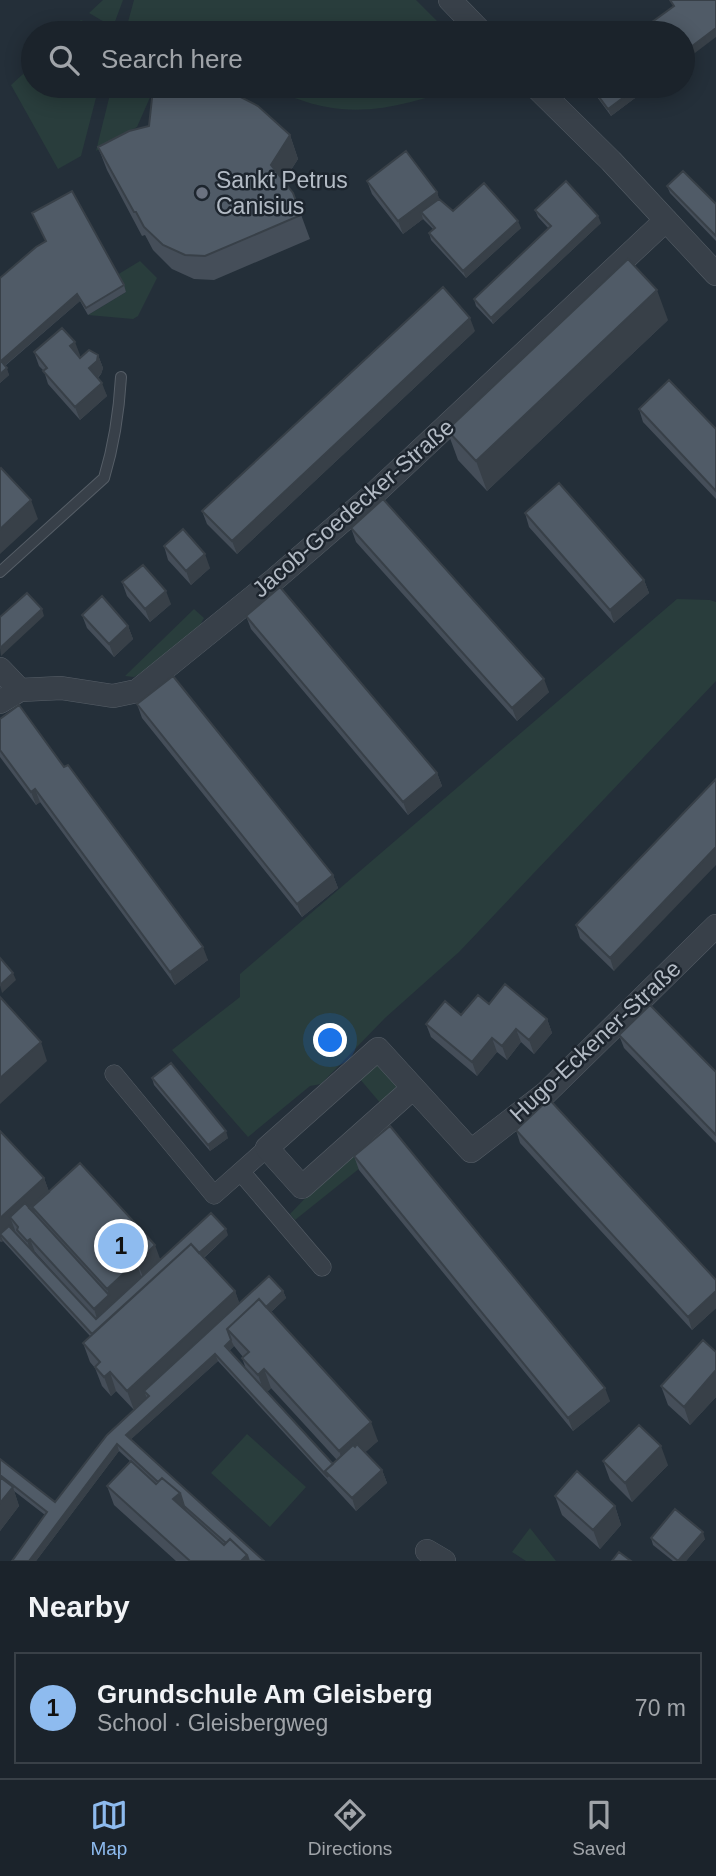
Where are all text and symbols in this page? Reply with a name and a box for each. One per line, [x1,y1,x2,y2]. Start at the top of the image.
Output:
search box [21,21,695,98]
icon: search [45,41,83,79]
text: Search here [101,44,243,74]
place label: Sankt Petrus Canisius [216,167,348,219]
marker: Sankt Petrus Canisius [194,185,210,201]
street label: Jacob-Goedecker-Straße [247,413,459,603]
street label: Hugo-Eckener-Straße [504,955,686,1127]
your location [313,1023,347,1057]
pin: 1 [98,1220,144,1272]
text: Nearby [28,1590,130,1623]
text: Grundschule Am Gleisberg [97,1679,433,1709]
text: 1 [47,1695,59,1721]
text: 70 m [635,1695,686,1721]
text: School · Gleisbergweg [97,1710,328,1736]
tab: Map [90,1796,128,1860]
tab: Directions [308,1796,392,1860]
tab: Saved [572,1796,626,1860]

